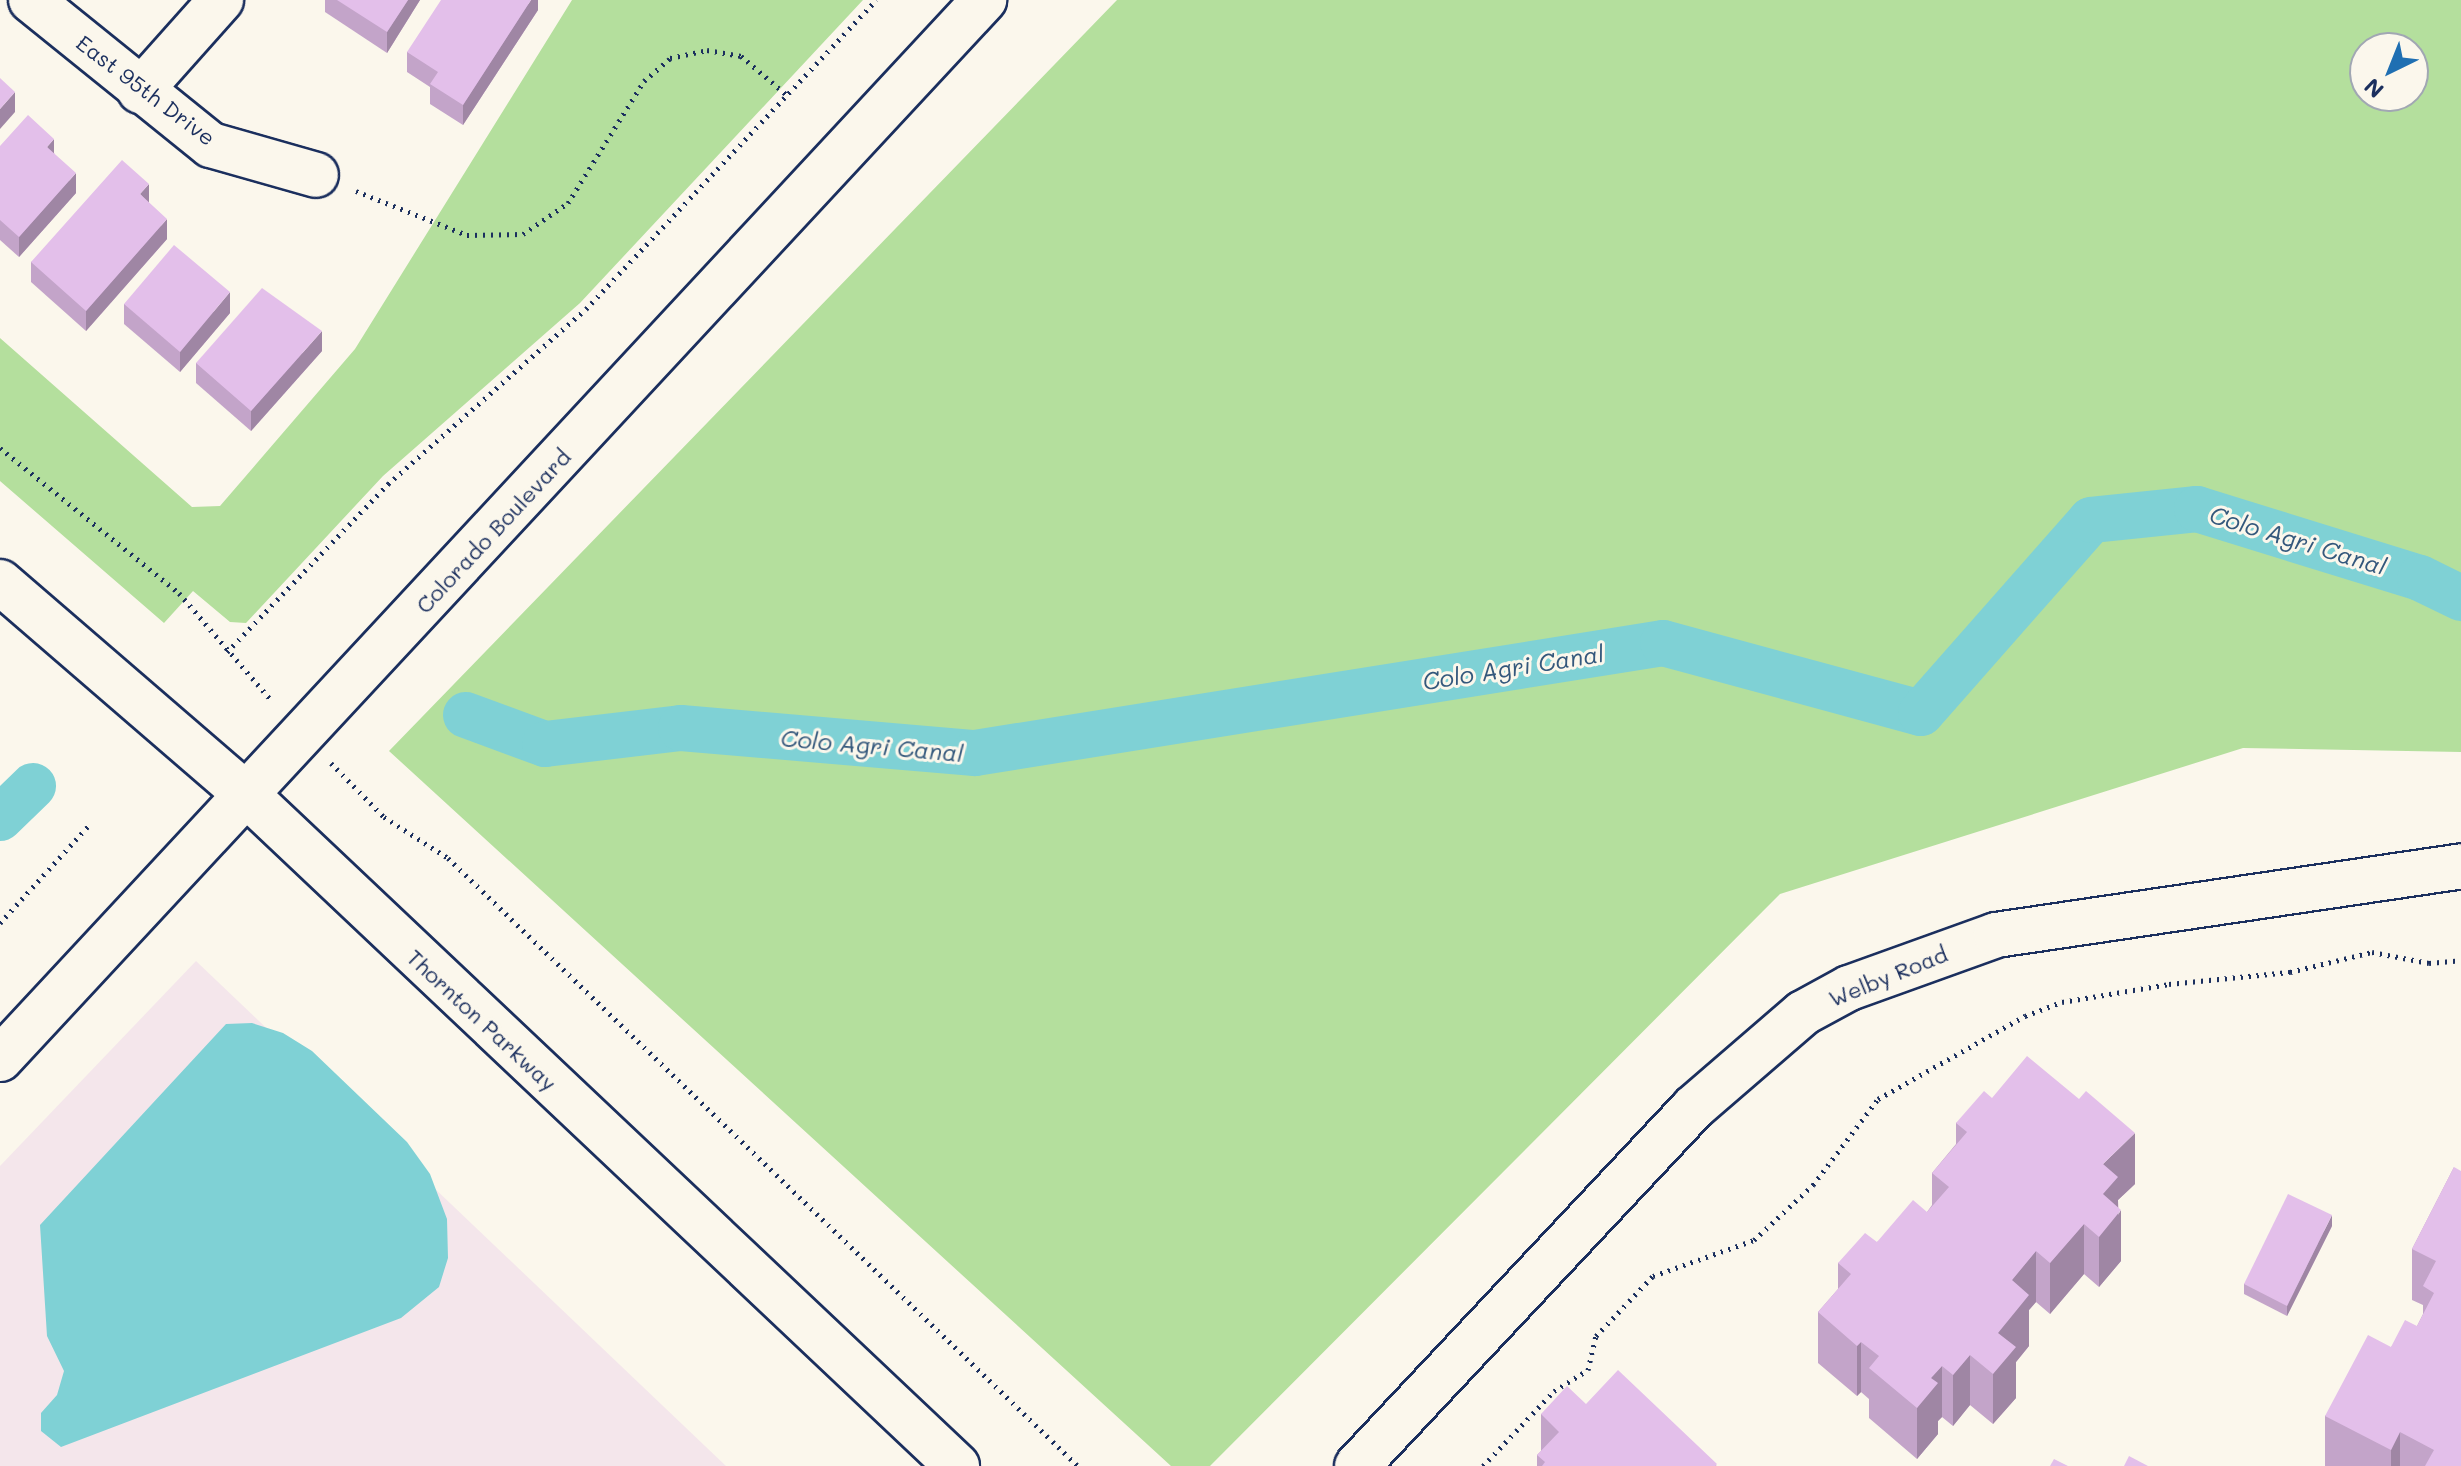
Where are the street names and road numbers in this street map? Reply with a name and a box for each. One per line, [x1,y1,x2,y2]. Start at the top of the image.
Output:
street label: East 95th Drive [71,29,221,151]
street label: Colorado Boulevard [410,444,576,618]
street label: Welby Road [1825,940,1951,1012]
street label: Thornton Parkway [402,944,562,1096]

